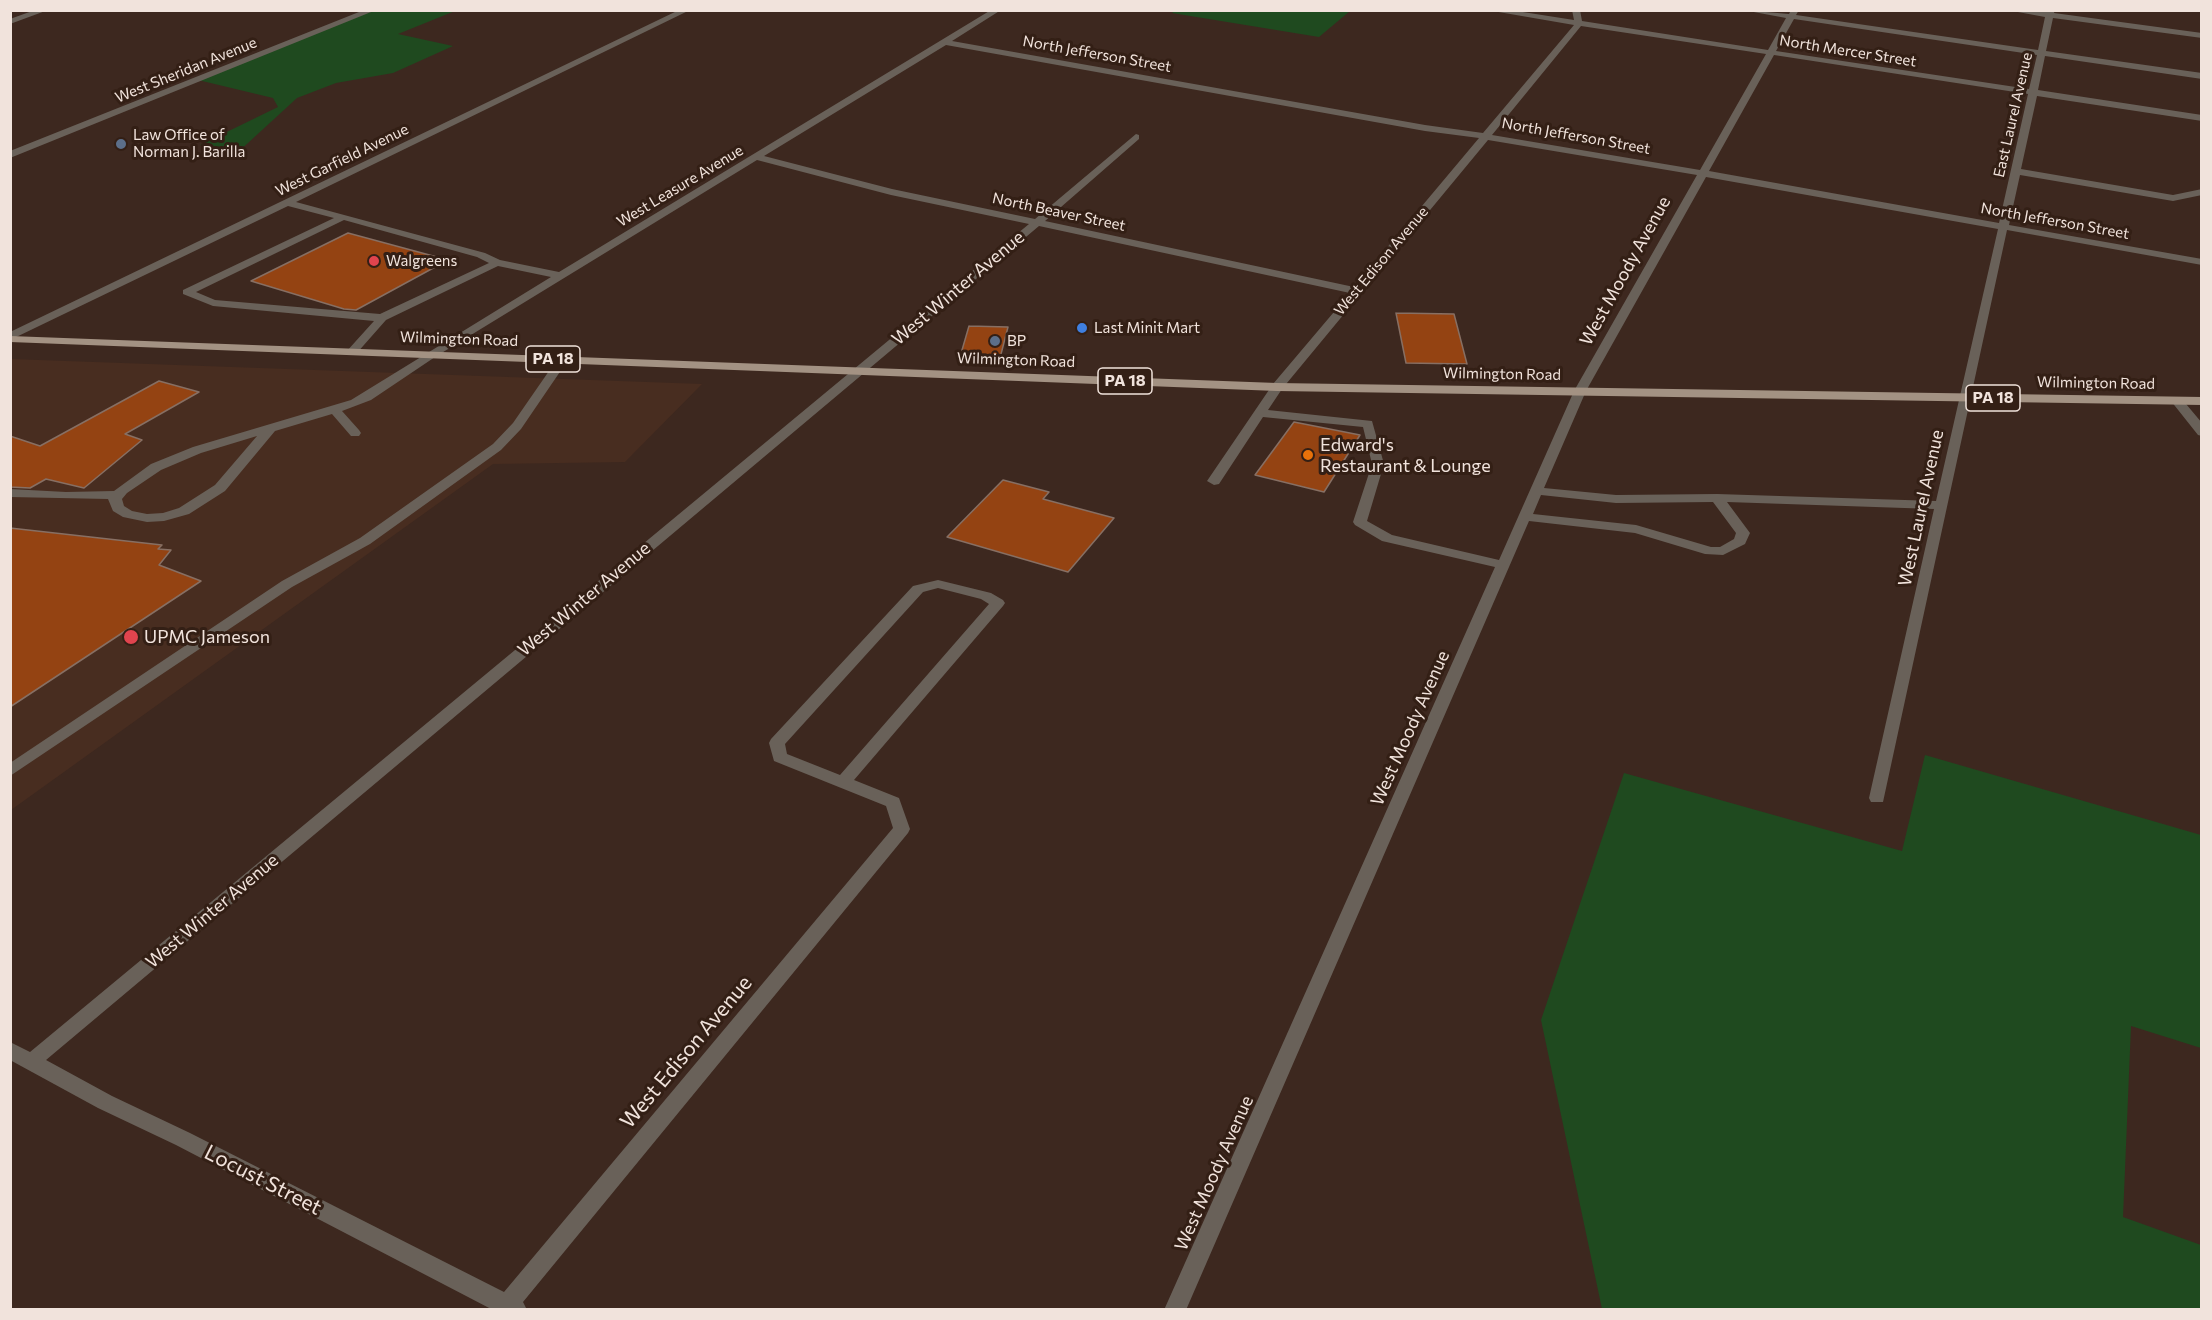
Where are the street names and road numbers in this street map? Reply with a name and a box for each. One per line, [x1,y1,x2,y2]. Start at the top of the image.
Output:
street label: North Mercer Street [1778,31,1918,71]
street label: North Jefferson Street [1021,32,1173,76]
street label: West Sheridan Avenue [113,33,259,107]
street label: East Laurel Avenue [1990,51,2036,179]
street label: North Jefferson Street [1500,114,1652,158]
street label: West Garfield Avenue [273,120,411,200]
street label: West Leasure Avenue [614,141,746,231]
street label: North Beaver Street [991,189,1127,235]
street label: West Moody Avenue [1575,193,1675,349]
street label: North Jefferson Street [1979,199,2131,243]
street label: West Edison Avenue [1330,203,1432,319]
street label: West Winter Avenue [887,226,1029,350]
street label: Wilmington Road [400,328,518,350]
road number: PA 18 [526,346,580,372]
street label: Wilmington Road [957,349,1075,371]
street label: Wilmington Road [1443,364,1561,384]
road number: PA 18 [1098,368,1152,394]
street label: Wilmington Road [2037,373,2155,393]
road number: PA 18 [1966,385,2020,411]
street label: West Laurel Avenue [1894,428,1948,588]
street label: West Winter Avenue [513,537,655,661]
street label: West Moody Avenue [1366,647,1454,809]
street label: West Winter Avenue [141,849,283,973]
street label: West Edison Avenue [615,971,757,1133]
street label: West Moody Avenue [1170,1092,1258,1254]
street label: Locust Street [200,1140,326,1220]

